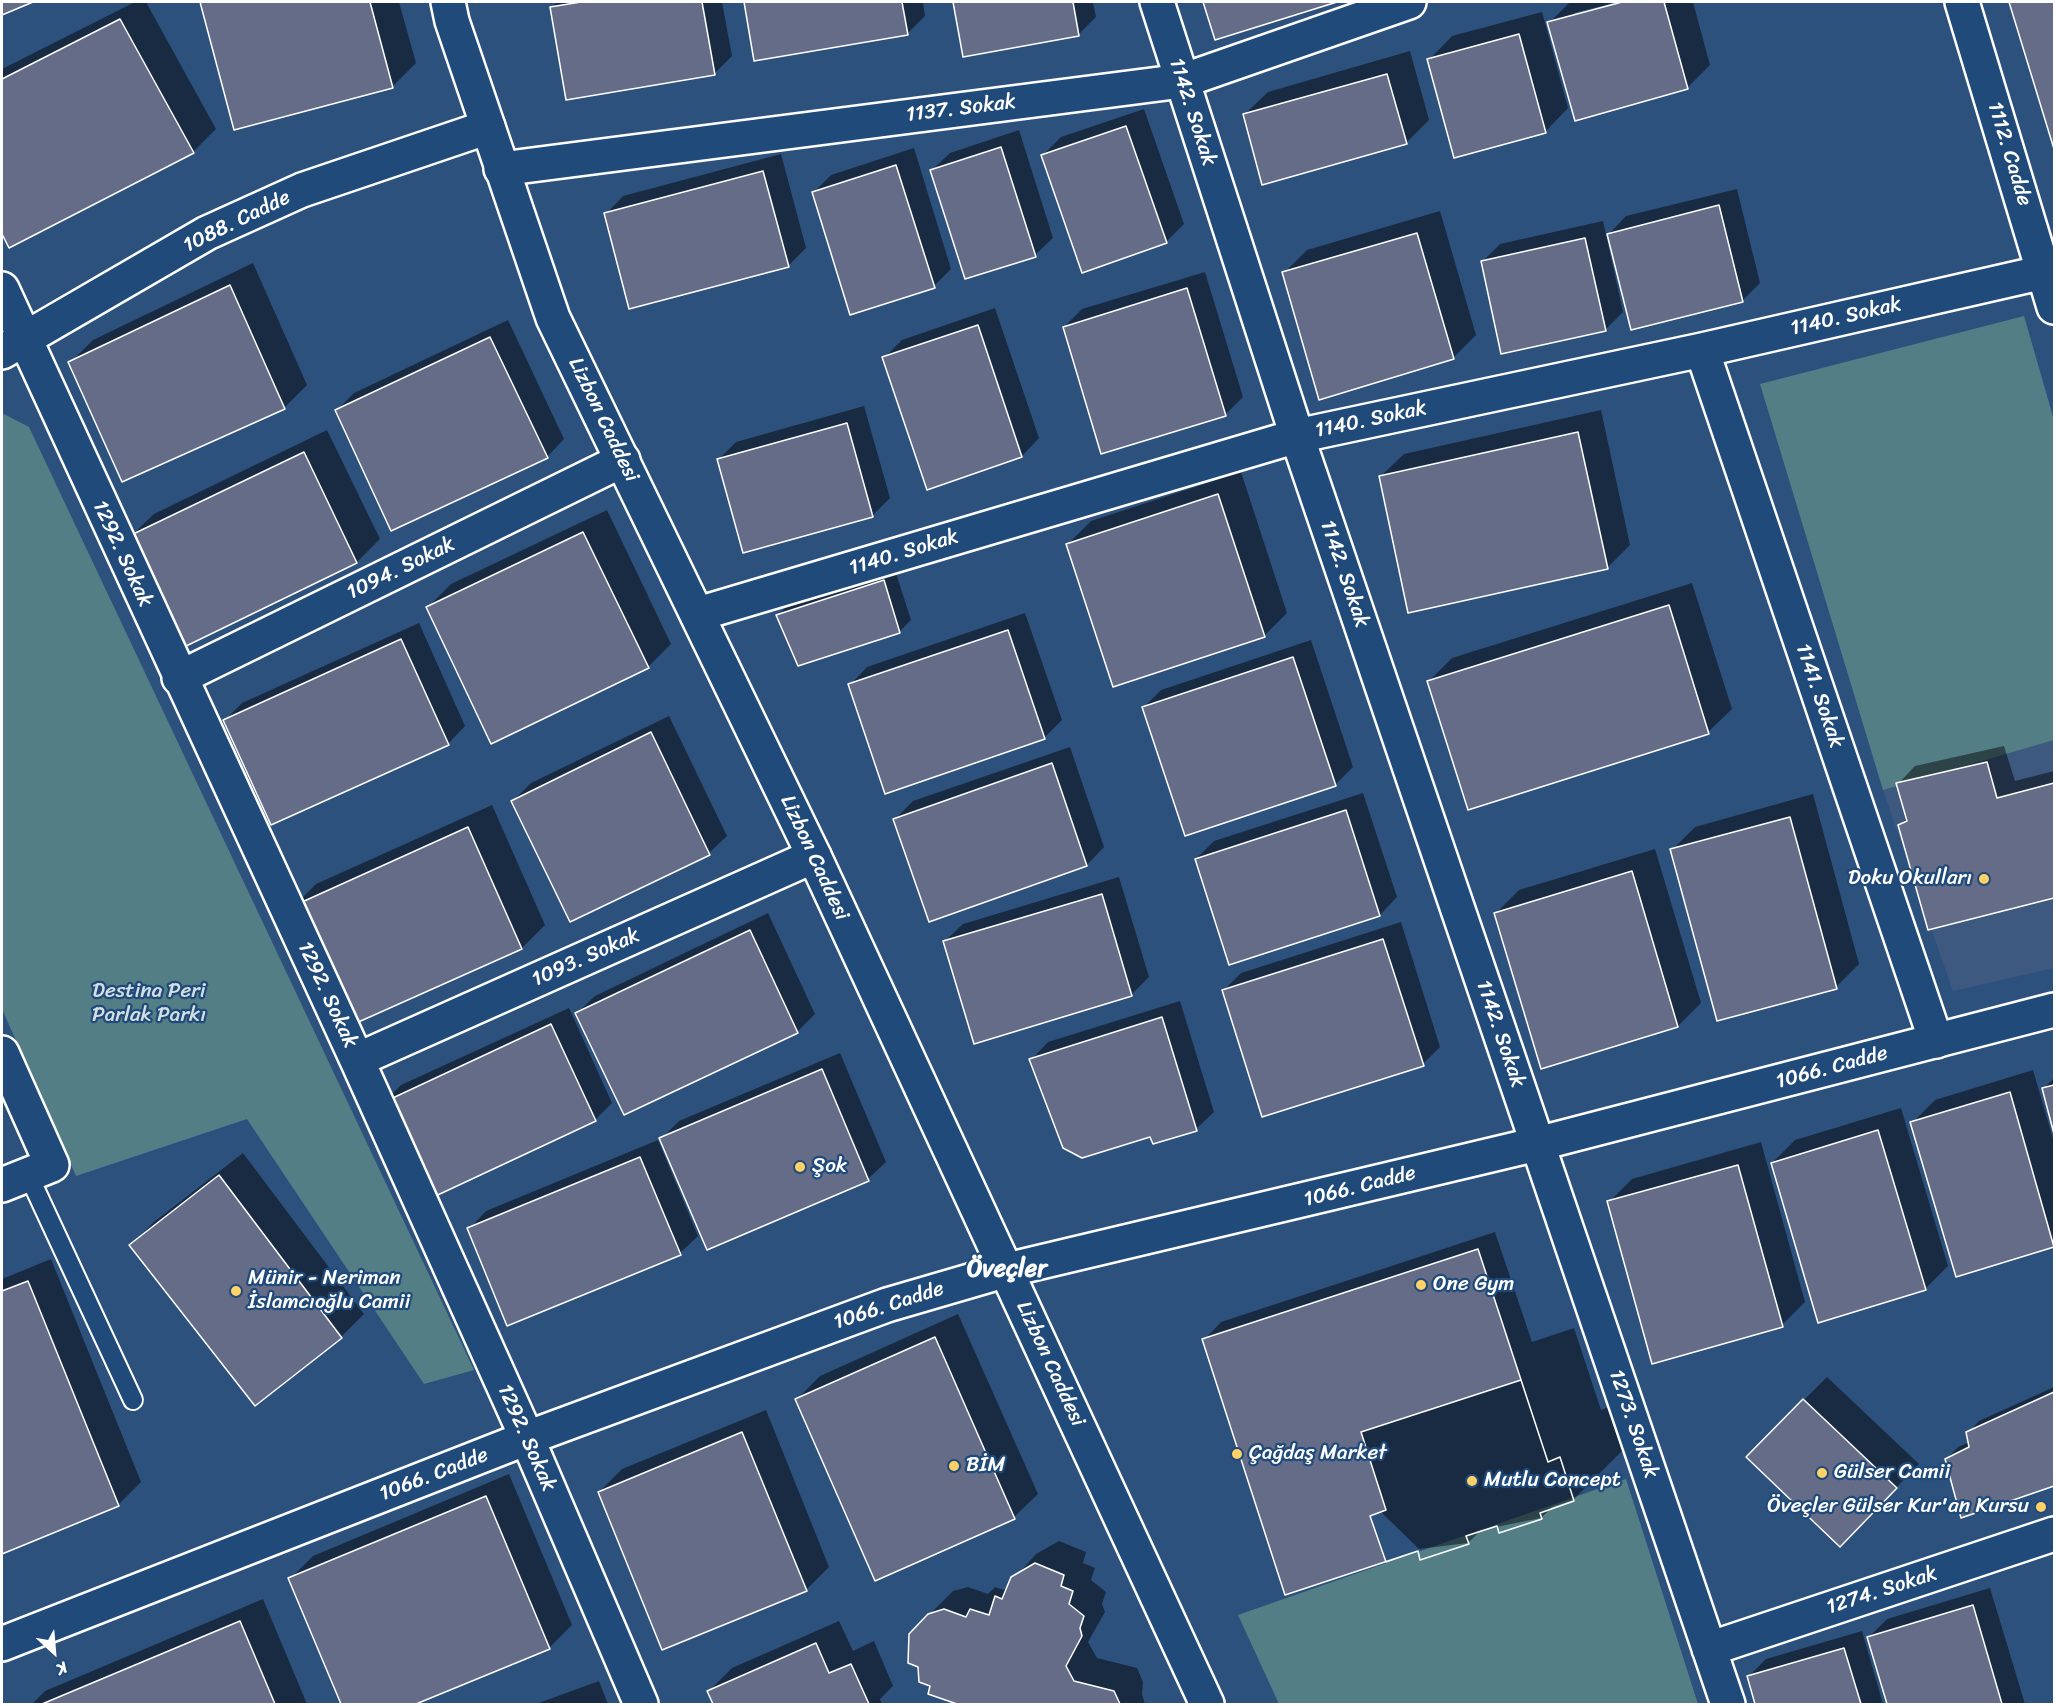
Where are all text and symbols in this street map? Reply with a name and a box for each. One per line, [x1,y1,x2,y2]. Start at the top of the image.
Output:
street label: 1142. Sokak [1163,55,1221,169]
street label: 1137. Sokak [905,90,1017,128]
street label: 1112. Cadde [1981,99,2037,209]
street label: 1088. Cadde [179,185,295,259]
street label: 1140. Sokak [1788,292,1904,342]
street label: Lizbon Caddesi [562,354,644,486]
street label: 1140. Sokak [1313,396,1429,444]
street label: 1292. Sokak [86,497,158,611]
street label: 1142. Sokak [1314,517,1374,631]
street label: 1140. Sokak [846,524,962,582]
street label: 1094. Sokak [343,532,459,606]
street label: 1141. Sokak [1789,641,1849,751]
street label: Lizbon Caddesi [774,791,854,925]
place label: Doku Okulları [1848,866,1972,892]
marker: Doku Okulları [1977,872,1991,886]
street label: 1093. Sokak [528,923,644,993]
street label: 1292. Sokak [291,938,363,1052]
street label: 1142. Sokak [1470,977,1530,1091]
park label: Destina Peri Parlak Parkı [92,979,206,1029]
street label: 1066. Cadde [1773,1041,1891,1095]
place label: Şok [812,1154,847,1180]
marker: Şok [793,1160,807,1174]
street label: 1066. Cadde [1301,1161,1419,1213]
district label: Öveçler [967,1256,1047,1284]
place label: Münir - Neriman İslamcıoğlu Camii [248,1266,410,1316]
place label: One Gym [1433,1272,1514,1298]
street label: 1066. Cadde [831,1276,947,1336]
marker: One Gym [1414,1278,1428,1292]
marker: Münir - Neriman İslamcıoğlu Camii [229,1284,243,1298]
street label: Lizbon Caddesi [1010,1297,1090,1431]
street label: 1273. Sokak [1603,1366,1663,1482]
street label: 1292. Sokak [491,1381,561,1495]
place label: Çağdaş Market [1249,1441,1387,1467]
street label: 1066. Cadde [376,1443,492,1507]
marker: Çağdaş Market [1230,1447,1244,1461]
place label: BİM [966,1453,1006,1479]
marker: BİM [947,1459,961,1473]
place label: Gülser Camii [1834,1460,1950,1486]
marker: Gülser Camii [1815,1466,1829,1480]
place label: Mutlu Concept [1484,1468,1621,1494]
marker: Mutlu Concept [1465,1474,1479,1488]
place label: Öveçler Gülser Kur'an Kursu [1767,1494,2029,1520]
marker: Öveçler Gülser Kur'an Kursu [2034,1500,2048,1514]
street label: 1274. Sokak [1824,1561,1940,1621]
north arrow [24,1622,84,1682]
text: K [51,1653,73,1684]

